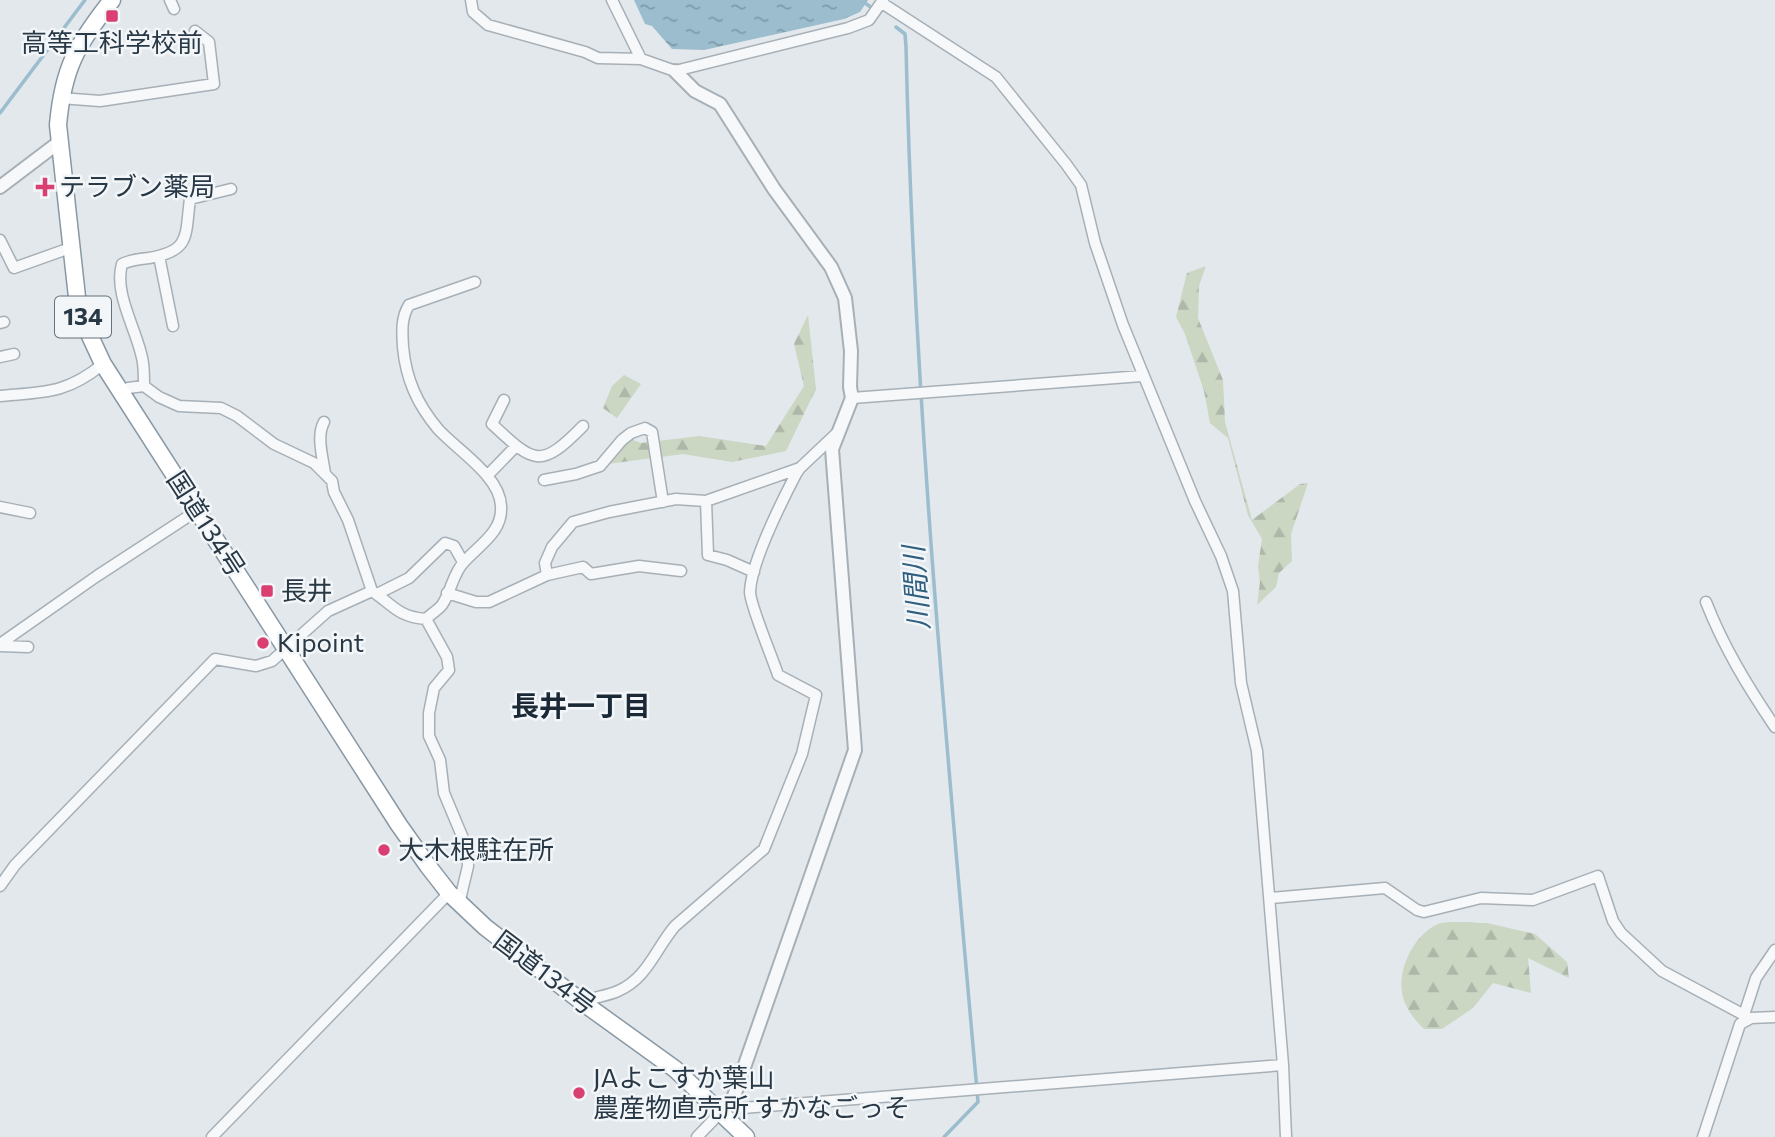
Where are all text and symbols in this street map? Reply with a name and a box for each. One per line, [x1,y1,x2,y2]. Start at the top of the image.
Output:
marker: 高等工科学校前 [104,8,120,24]
place label: 高等工科学校前 [21,26,203,57]
place label: テラブン薬局 [59,170,215,201]
marker: テラブン薬局 [37,179,53,195]
road number: 134 [55,296,111,338]
street label: 国道134号 [162,465,253,582]
water label: 川間川 [895,542,935,631]
place label: 長井 [281,574,333,605]
marker: 長井 [259,583,275,599]
place label: Kipoint [277,626,364,657]
marker: Kipoint [255,635,271,651]
district label: 長井一丁目 [511,688,651,722]
place label: 大木根駐在所 [398,833,554,864]
marker: 大木根駐在所 [376,842,392,858]
street label: 国道134号 [489,923,603,1020]
place label: JAよこすか葉山 農産物直売所 すかなごっそ [593,1061,910,1122]
marker: JAよこすか葉山 農産物直売所 すかなごっそ [571,1085,587,1101]

